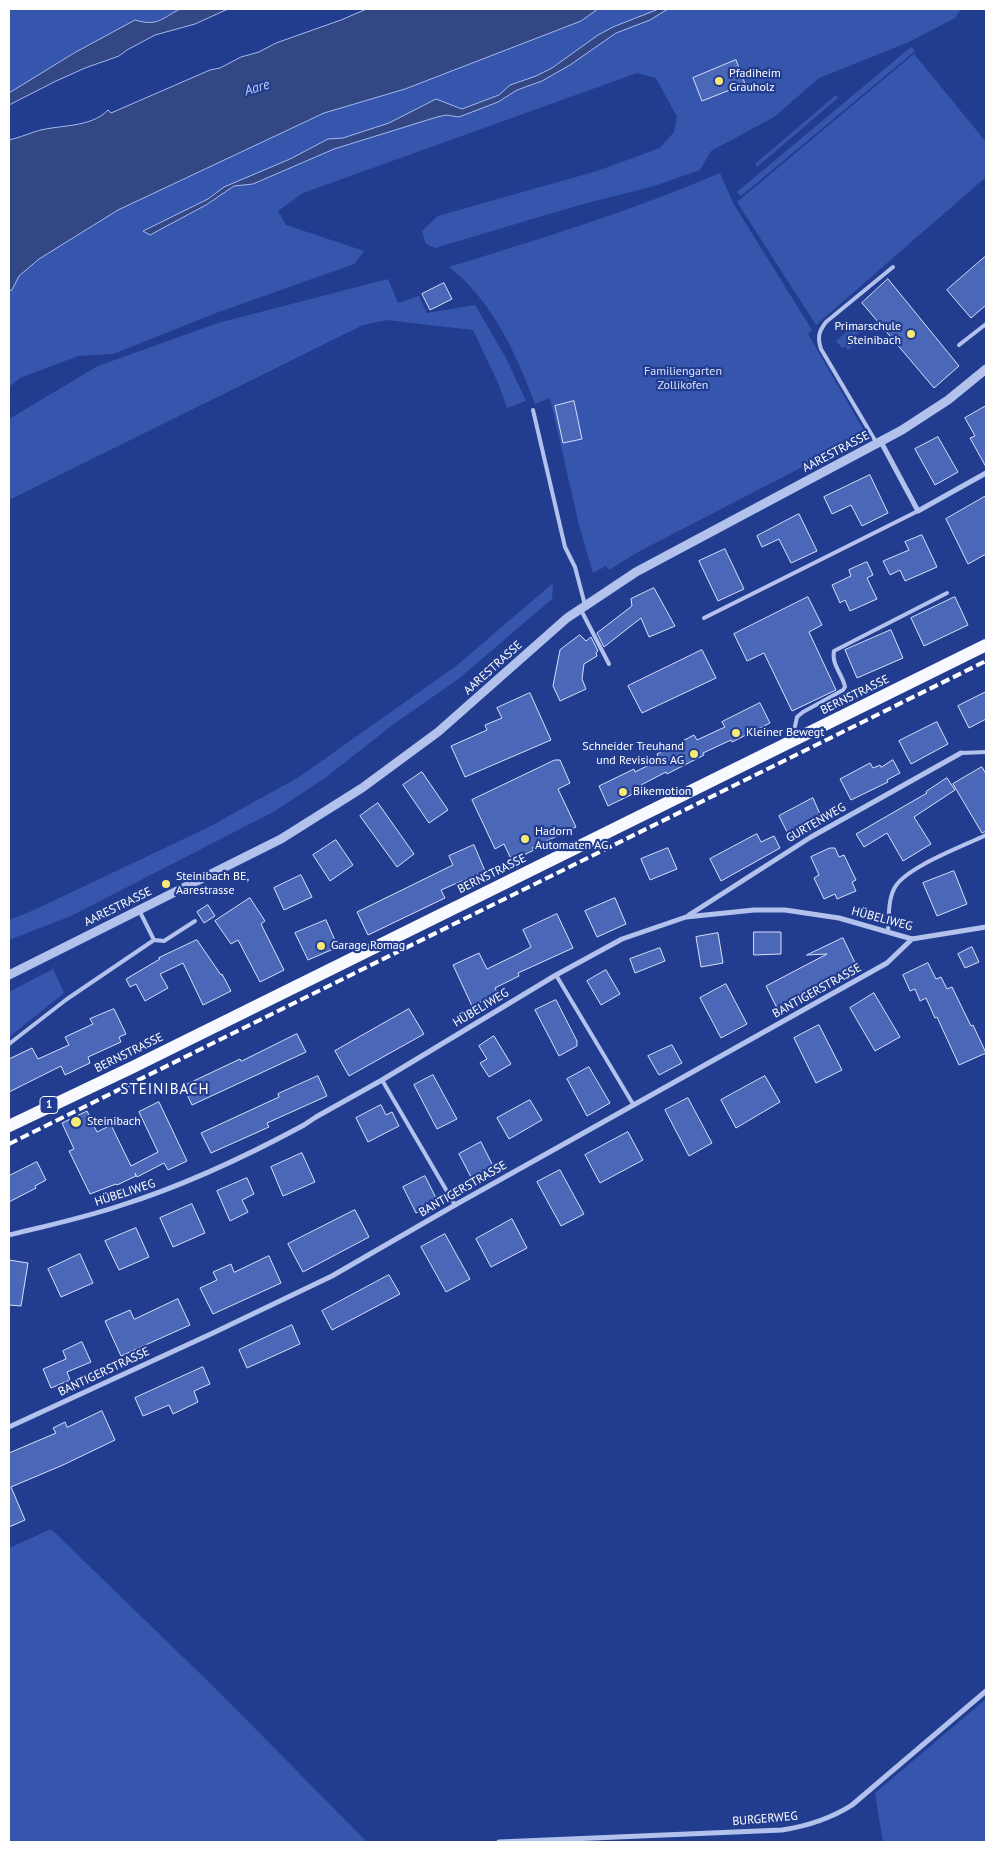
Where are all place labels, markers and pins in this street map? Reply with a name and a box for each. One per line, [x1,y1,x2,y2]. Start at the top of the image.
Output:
place label: Pfadiheim Grauholz [729,67,781,95]
marker: Pfadiheim Grauholz [713,75,725,87]
place label: Primarschule Steinibach [835,320,901,348]
marker: Primarschule Steinibach [905,328,917,340]
place label: Kleiner Bewegt [746,726,824,740]
marker: Kleiner Bewegt [730,727,742,739]
place label: Schneider Treuhand und Revisions AG [582,740,684,768]
marker: Schneider Treuhand und Revisions AG [688,748,700,760]
place label: Bikemotion [633,785,691,799]
marker: Bikemotion [617,786,629,798]
place label: Hadorn Automaten AG [535,825,608,853]
marker: Hadorn Automaten AG [519,833,531,845]
place label: Steinibach BE, Aarestrasse [176,870,249,898]
marker: Steinibach BE, Aarestrasse [160,878,172,890]
place label: Garage Romag [331,939,405,953]
marker: Garage Romag [315,940,327,952]
marker: Steinibach [69,1115,83,1129]
place label: Steinibach [87,1115,141,1129]

